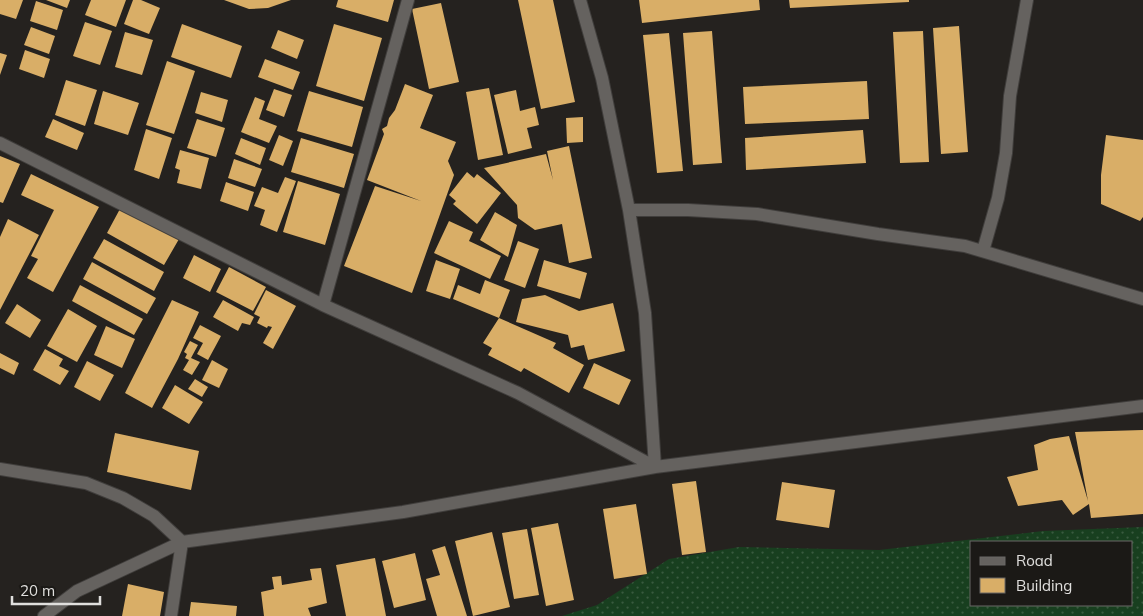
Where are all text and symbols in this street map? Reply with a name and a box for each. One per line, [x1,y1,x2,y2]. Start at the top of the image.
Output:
legend [970,541,1133,606]
text: Road [1016,551,1053,570]
scale bar [12,574,100,606]
text: Building [1016,576,1072,595]
text: 20 m [20,581,55,600]

